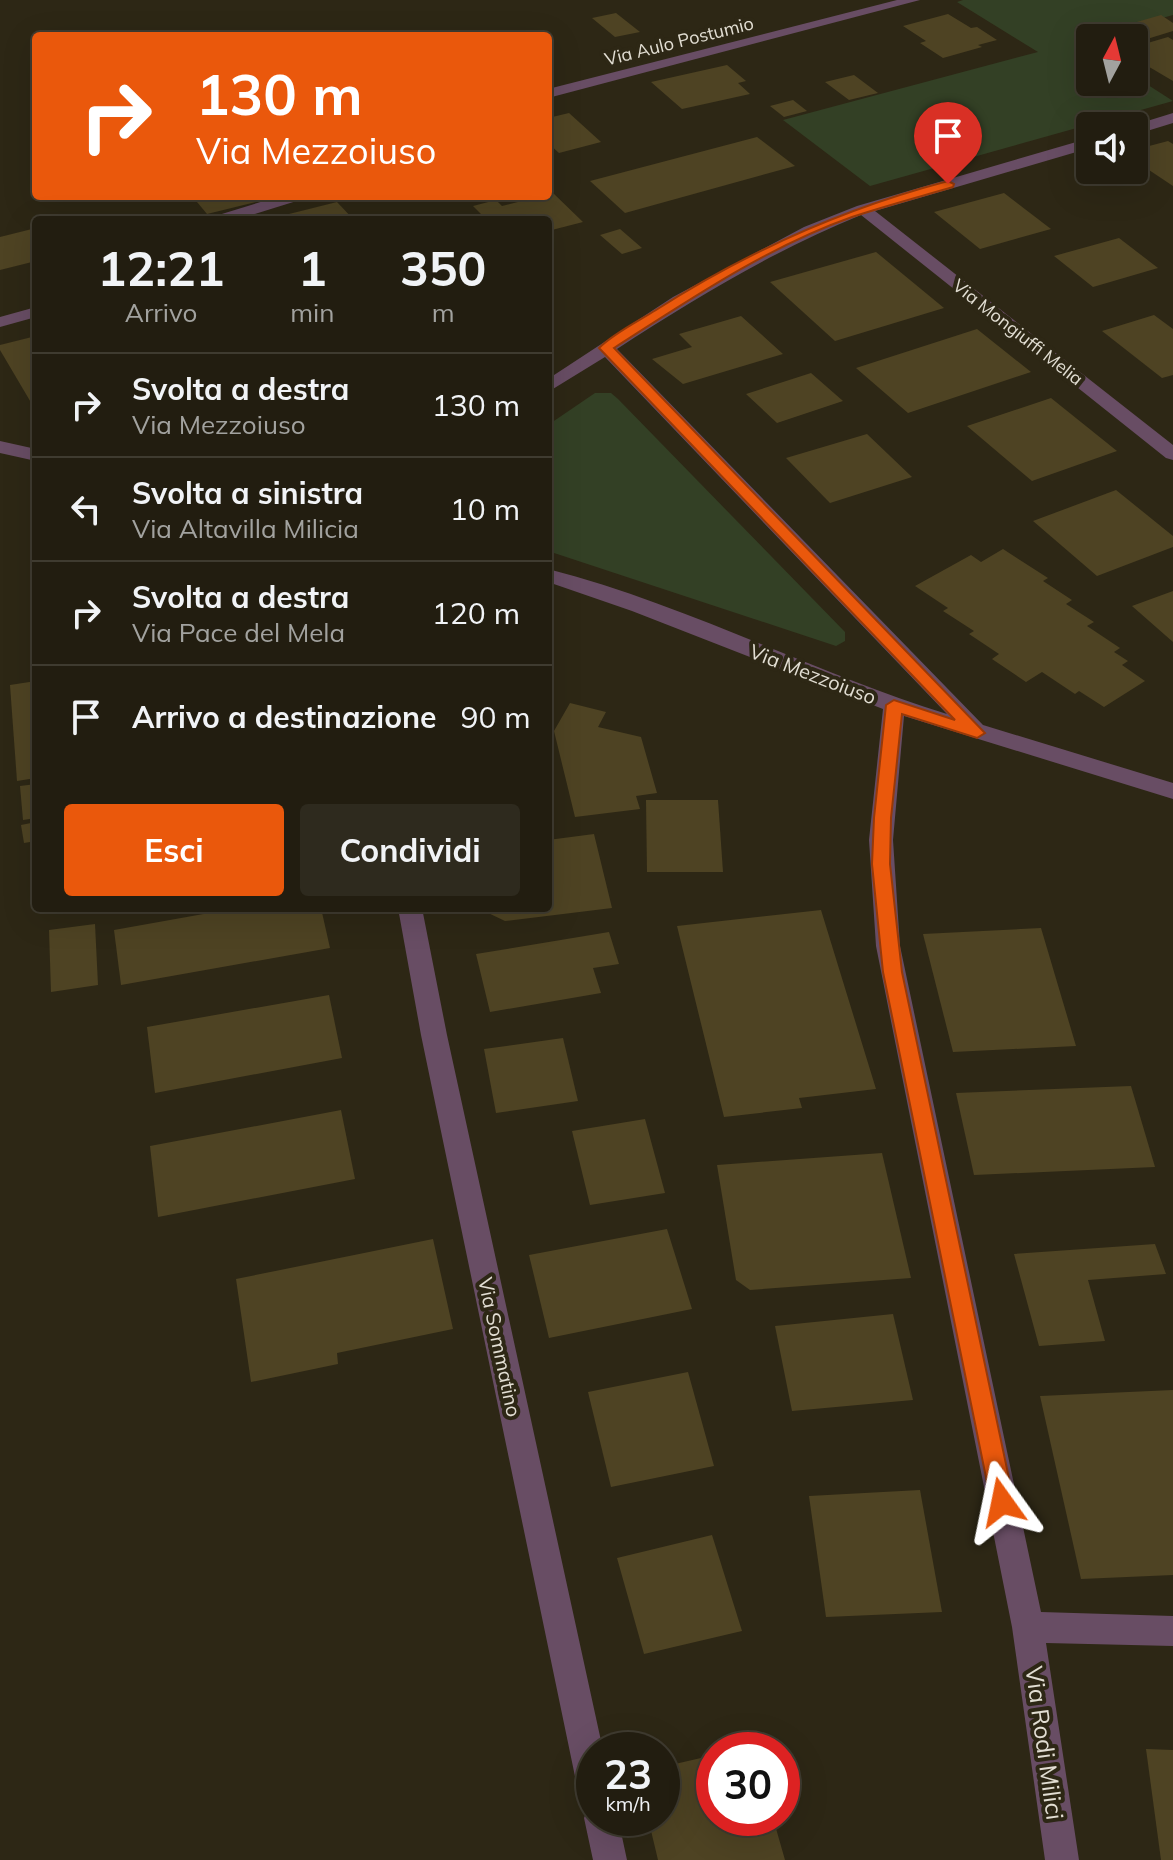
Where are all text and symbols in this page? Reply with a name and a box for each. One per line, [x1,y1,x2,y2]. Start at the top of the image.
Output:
street label: Via Aulo Postumio [602,11,756,71]
north arrow [1076,24,1148,96]
map controls [1076,24,1148,184]
text: 130 m [196,59,363,129]
icon: right [64,64,168,168]
pin [914,102,982,184]
button: sound [1076,112,1148,184]
icon: arrive [926,114,970,158]
text: Via Mezzoiuso [196,128,436,173]
text: 12:21 [98,238,225,298]
text: 1 [298,238,327,298]
text: 350 [400,238,486,298]
street label: Via Mongiuffi Melia [948,274,1088,390]
text: Arrivo [125,296,197,329]
text: min [290,296,334,329]
text: m [432,296,455,329]
text: Svolta a destra [132,370,349,408]
icon: right [64,383,108,427]
text: 130 m [432,386,520,424]
text: Via Mezzoiuso [132,408,306,441]
text: Svolta a sinistra [132,474,363,512]
icon: left [64,487,108,531]
text: 10 m [450,490,520,528]
text: Via Altavilla Milicia [132,512,359,545]
text: Svolta a destra [132,578,349,616]
icon: right [64,591,108,635]
text: 120 m [432,594,520,632]
text: Via Pace del Mela [132,616,345,649]
street label: Via Mezzoiuso [746,638,880,710]
icon: arrive [64,695,108,739]
text: Arrivo a destinazione [132,698,436,736]
text: 90 m [460,698,531,736]
button: Esci [64,804,284,896]
button: Condividi [300,804,520,896]
street label: Via Sommatino [473,1275,527,1419]
position arrow [960,1460,1044,1544]
street label: Via Rodi Milici [1019,1664,1071,1822]
speed limit sign: 30 [696,1732,800,1836]
text: 23 [604,1749,652,1799]
text: km/h [605,1791,651,1816]

